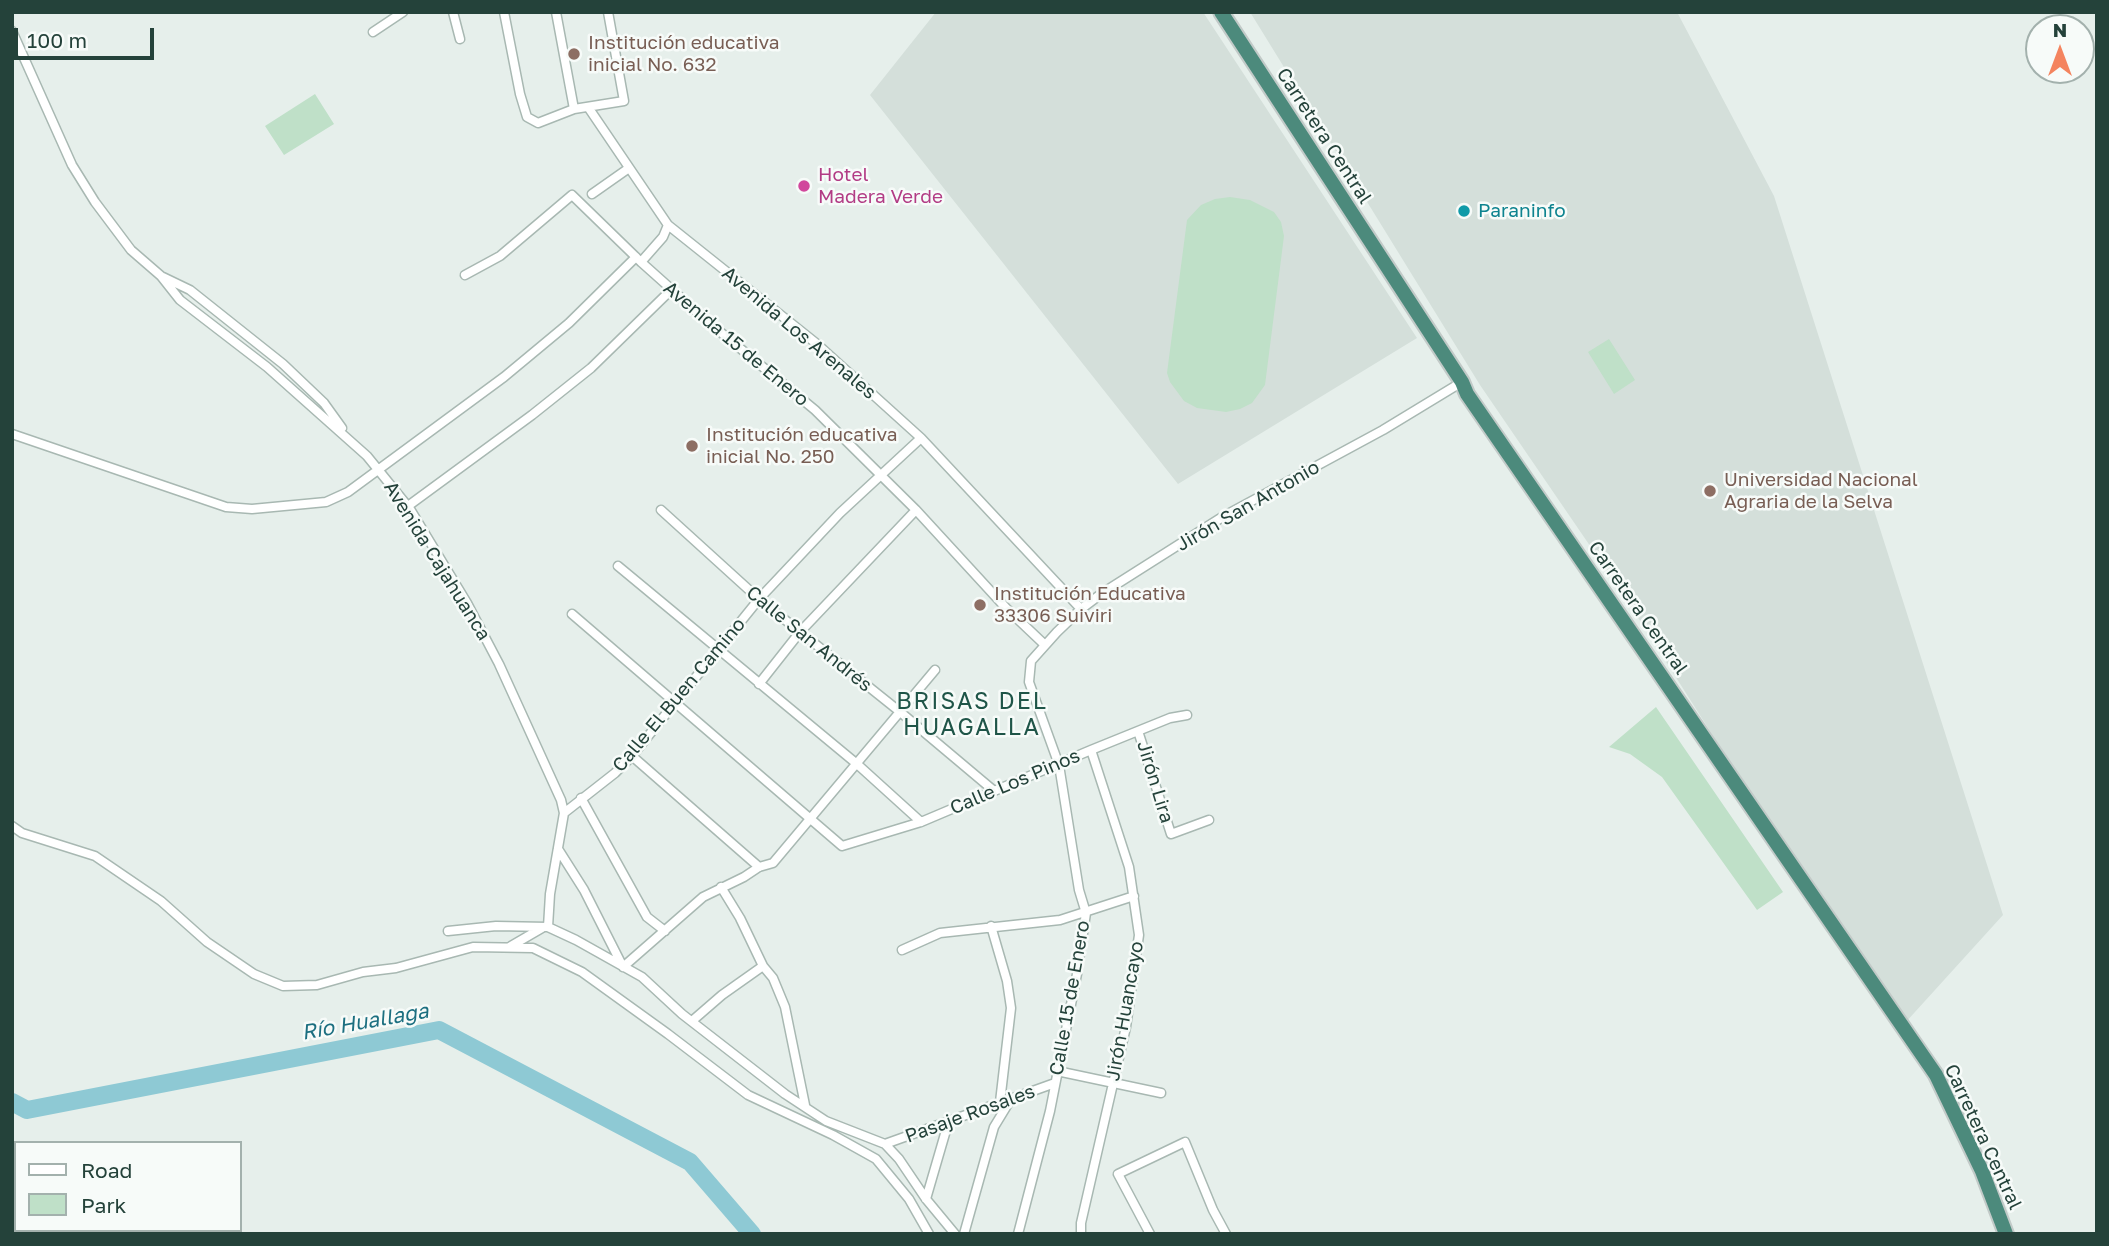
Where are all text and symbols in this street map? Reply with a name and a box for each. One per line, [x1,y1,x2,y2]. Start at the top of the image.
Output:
scale bar [18,14,158,58]
north arrow [2025,14,2095,84]
text: N [2053,18,2067,41]
text: 100 m [27,27,87,53]
place label: Institución educativa inicial No. 632 [588,32,779,76]
marker: Institución educativa inicial No. 632 [566,46,582,62]
street label: Carretera Central [1271,64,1377,208]
place label: Hotel Madera Verde [818,164,943,208]
marker: Hotel Madera Verde [796,178,812,194]
place label: Paraninfo [1478,200,1566,222]
marker: Paraninfo [1456,203,1472,219]
street label: Avenida Los Arenales [717,262,881,404]
street label: Avenida 15 de Enero [659,277,813,411]
place label: Institución educativa inicial No. 250 [706,424,897,468]
marker: Institución educativa inicial No. 250 [684,438,700,454]
street label: Jirón San Antonio [1172,456,1324,556]
place label: Universidad Nacional Agraria de la Selva [1724,469,1918,513]
street label: Avenida Cajahuanca [379,477,495,645]
marker: Universidad Nacional Agraria de la Selva [1702,483,1718,499]
street label: Carretera Central [1583,537,1693,679]
street label: Calle San Andrés [742,581,876,697]
place label: Institución Educativa 33306 Suiviri [994,583,1186,627]
marker: Institución Educativa 33306 Suiviri [972,597,988,613]
street label: Calle El Buen Camino [608,613,750,777]
district label: BRISAS DEL HUAGALLA [897,688,1047,742]
street label: Jirón Lira [1132,738,1178,826]
street label: Calle Los Pinos [947,744,1083,820]
street label: Calle 15 de Enero [1045,919,1095,1077]
street label: Jirón Huancayo [1101,939,1149,1083]
water label: Río Huallaga [300,998,430,1046]
street label: Carretera Central [1939,1061,2027,1213]
street label: Pasaje Rosales [902,1080,1038,1148]
legend [14,1141,242,1232]
text: Road [81,1157,132,1183]
text: Park [81,1192,126,1218]

